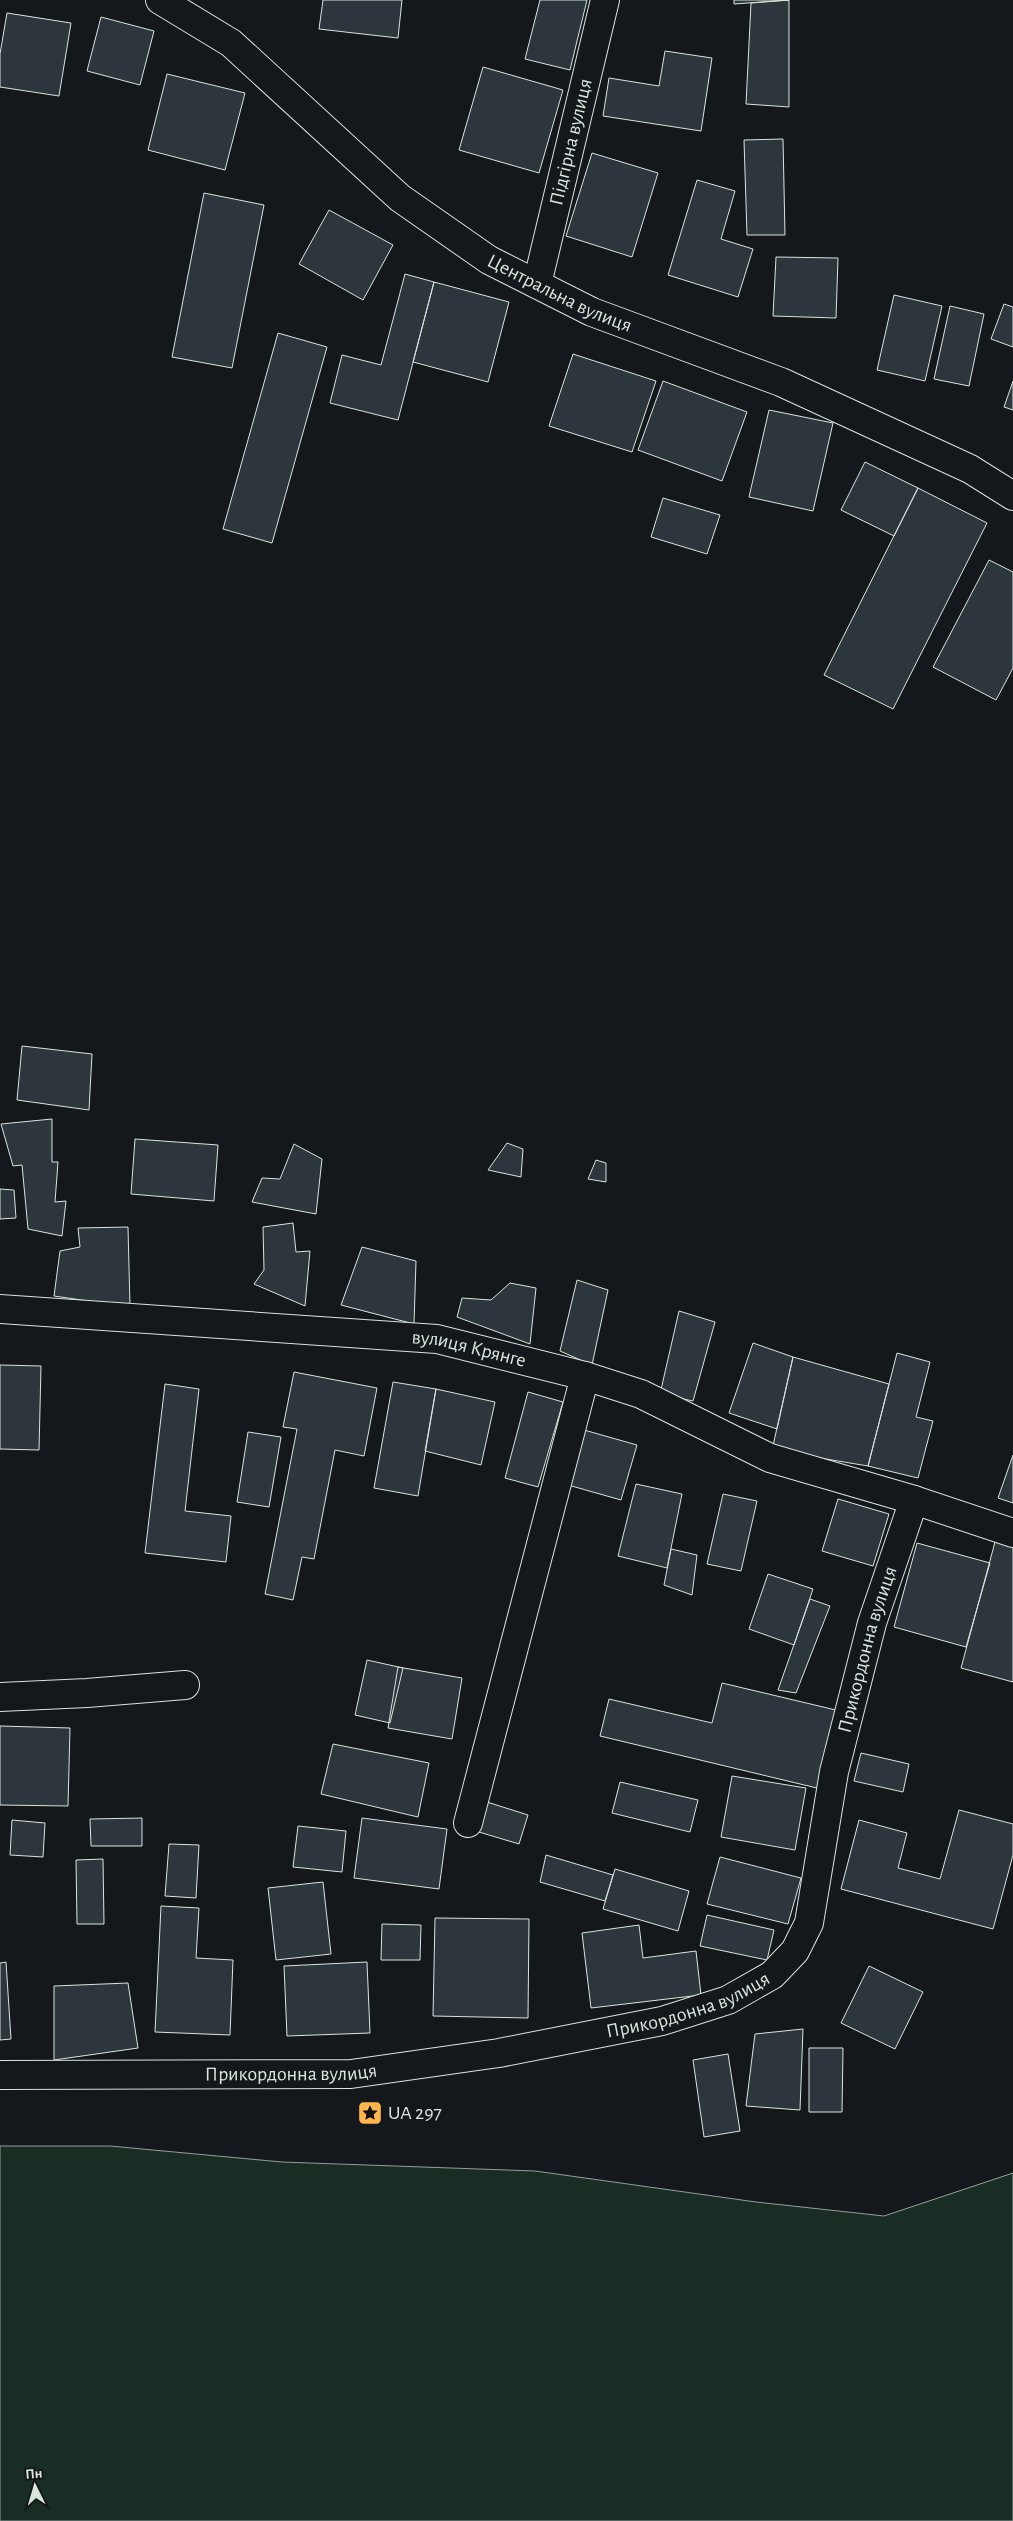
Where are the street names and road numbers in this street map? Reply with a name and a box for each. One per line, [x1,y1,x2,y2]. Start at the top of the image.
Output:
street label: Підгірна вулиця [546,77,596,207]
street label: Центральна вулиця [484,251,635,336]
street label: вулиця Крянге [411,1327,528,1371]
street label: Прикордонна вулиця [834,1564,901,1735]
street label: Прикордонна вулиця [604,1968,773,2042]
street label: Прикордонна вулиця [205,2060,378,2084]

